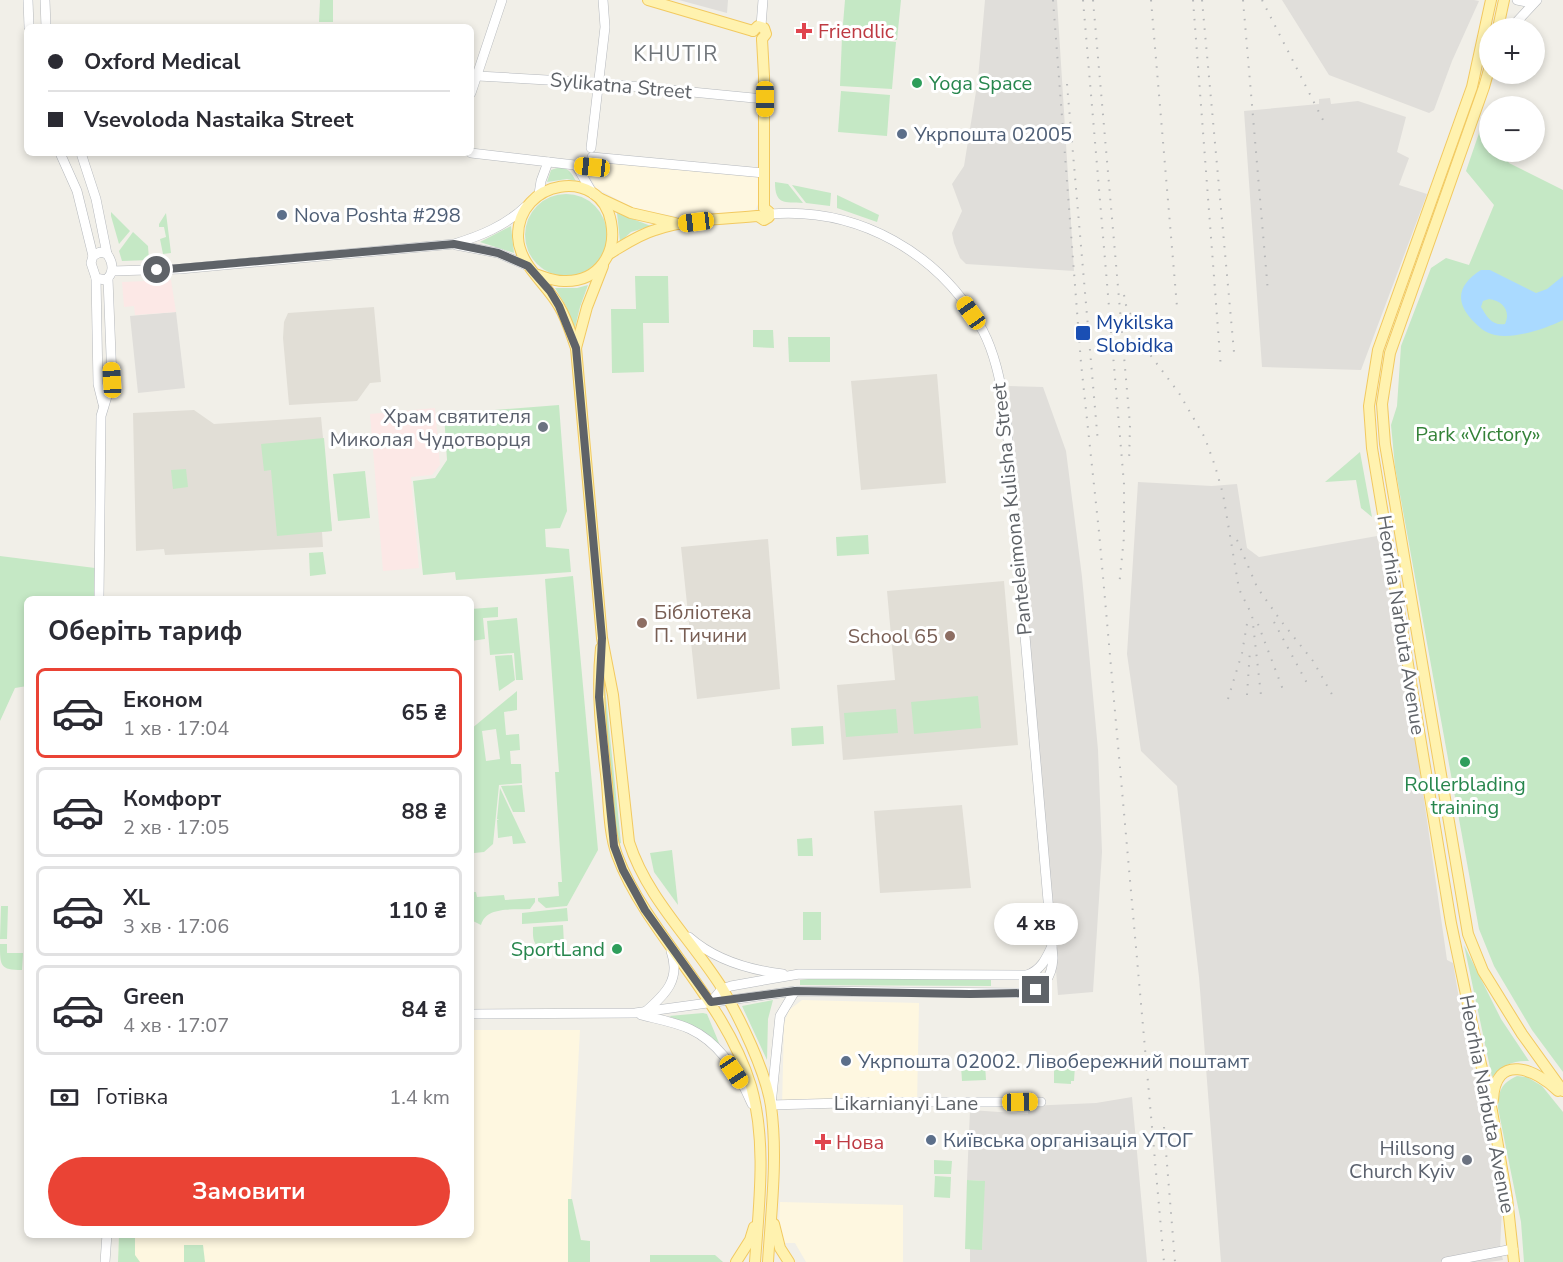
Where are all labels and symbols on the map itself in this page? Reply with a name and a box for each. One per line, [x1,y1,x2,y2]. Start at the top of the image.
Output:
place label: Friendlic [818,18,894,45]
marker: Friendlic [795,22,813,40]
district label: KHUTIR [633,40,719,68]
street label: Sylikatna Street [549,66,694,106]
place label: Yoga Space [928,70,1032,97]
marker: Yoga Space [910,76,924,90]
car [756,81,774,117]
place label: Укрпошта 02005 [913,121,1072,148]
marker: Укрпошта 02005 [895,127,909,141]
car [573,156,611,178]
place label: Nova Poshta #298 [294,202,461,229]
marker: Nova Poshta #298 [275,208,289,222]
car [677,211,715,233]
route start [143,256,170,283]
car [953,293,989,333]
place label: Mykilska Slobidka [1096,309,1174,359]
marker: Mykilska Slobidka [1074,324,1092,342]
car [102,362,122,398]
street label: Panteleimona Kulisha Street [985,381,1039,636]
place label: Храм святителя Миколая Чудотворця [330,403,531,453]
marker: Храм святителя Миколая Чудотворця [536,420,550,434]
park label: Park «Victory» [1415,421,1541,448]
street label: Heorhia Narbuta Avenue [1370,513,1432,737]
place label: Бібліотека П. Тичини [654,599,752,649]
marker: Бібліотека П. Тичини [635,616,649,630]
place label: School 65 [848,623,938,650]
marker: School 65 [943,629,957,643]
marker: Rollerblading training [1458,755,1472,769]
place label: Rollerblading training [1404,771,1526,821]
callout: 4 хв [994,903,1078,945]
place label: SportLand [511,936,605,963]
marker: SportLand [610,942,624,956]
route end [1022,976,1049,1003]
street label: Heorhia Narbuta Avenue [1453,992,1521,1216]
place label: Укрпошта 02002. Лівобережний поштамт [857,1048,1249,1075]
car [716,1052,752,1092]
marker: Укрпошта 02002. Лівобережний поштамт [839,1054,853,1068]
street label: Likarnianyi Lane [834,1090,978,1117]
car [1002,1093,1038,1111]
place label: Київська організація УТОГ [943,1127,1193,1154]
place label: Нова [836,1129,884,1156]
marker: Нова [814,1133,832,1151]
marker: Київська організація УТОГ [924,1133,938,1147]
place label: Hillsong Church Kyiv [1349,1135,1456,1185]
marker: Hillsong Church Kyiv [1460,1153,1474,1167]

